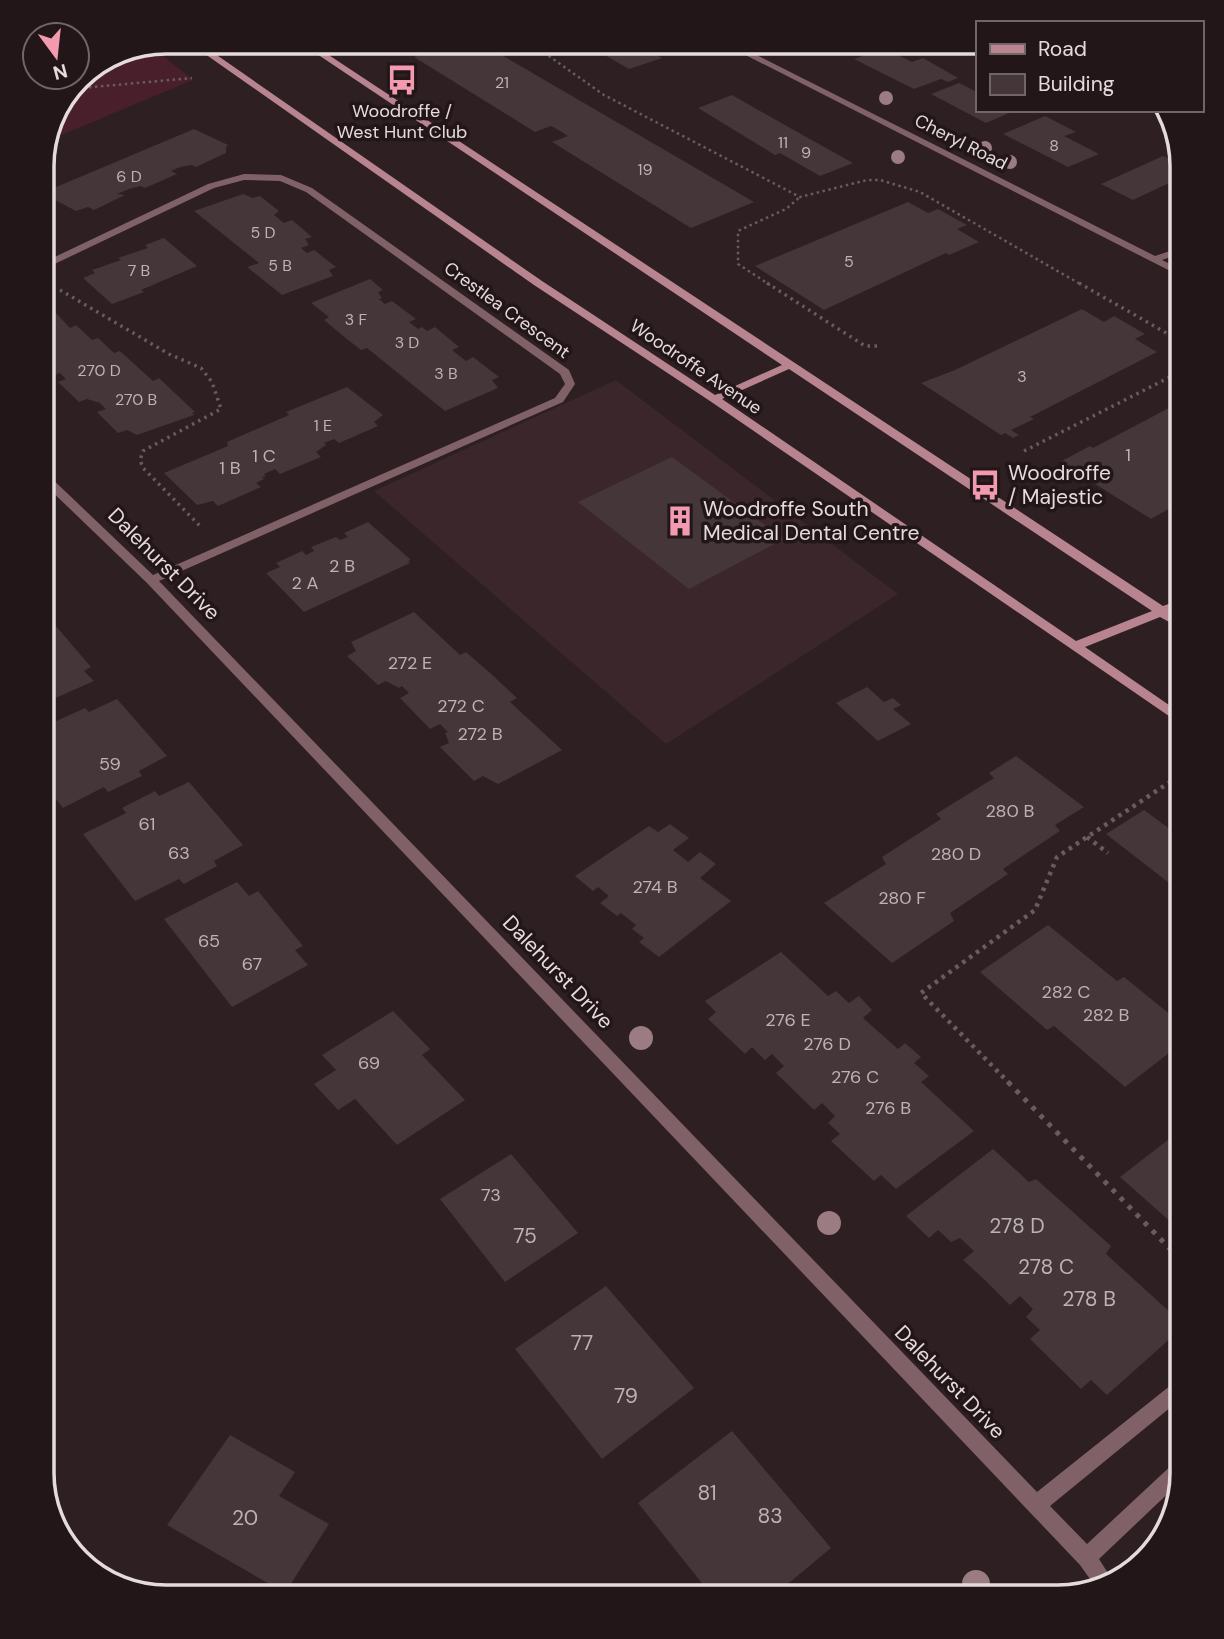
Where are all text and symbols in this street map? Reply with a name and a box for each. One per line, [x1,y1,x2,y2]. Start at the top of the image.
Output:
north arrow [21,21,91,91]
legend [976,21,1203,112]
text: Road [1038,35,1087,63]
text: N [50,58,70,86]
bus stop icon: Woodroffe / West Hunt Club [385,63,419,97]
text: Building [1038,70,1115,98]
house number: 21 [495,72,509,93]
place label: Woodroffe / West Hunt Club [337,99,467,144]
street label: Cheryl Road [911,108,1011,176]
house number: 11 [778,132,788,153]
house number: 8 [1049,135,1059,156]
house number: 9 [801,142,811,163]
house number: 19 [637,159,653,180]
house number: 6 D [116,166,142,187]
house number: 5 D [250,222,276,243]
house number: 5 [844,251,854,272]
house number: 5 B [268,255,292,276]
street label: Crestlea Crescent [439,256,575,364]
house number: 7 B [128,260,150,281]
house number: 3 F [345,309,368,330]
street label: Woodroffe Avenue [625,314,767,420]
house number: 3 D [395,332,419,353]
house number: 270 D [77,360,121,381]
house number: 3 B [434,363,458,384]
house number: 3 [1017,366,1027,387]
house number: 270 B [115,389,157,410]
house number: 1 E [314,415,332,436]
house number: 1 [1125,443,1131,467]
house number: 1 C [252,444,276,468]
house number: 1 B [219,456,241,480]
place label: Woodroffe / Majestic [1008,459,1111,511]
bus stop icon: Woodroffe / Majestic [968,468,1002,502]
place label: Woodroffe South Medical Dental Centre [703,495,919,547]
street label: Dalehurst Drive [102,502,226,626]
building icon: Woodroffe South Medical Dental Centre [663,504,697,538]
house number: 2 B [329,554,355,578]
house number: 2 A [291,571,319,595]
house number: 272 E [388,651,432,675]
house number: 272 C [437,694,485,718]
house number: 272 B [457,722,503,746]
house number: 59 [99,752,121,776]
house number: 280 B [986,799,1035,823]
house number: 61 [139,812,155,836]
house number: 63 [168,841,190,865]
house number: 280 D [931,842,981,866]
house number: 274 B [632,875,678,899]
house number: 280 F [878,886,926,910]
street label: Dalehurst Drive [497,909,620,1035]
house number: 65 [198,929,220,953]
house number: 67 [242,952,262,976]
house number: 282 C [1042,980,1090,1004]
house number: 282 B [1083,1003,1129,1027]
house number: 276 E [765,1008,811,1032]
house number: 276 D [803,1032,851,1056]
house number: 69 [358,1051,380,1075]
house number: 276 C [831,1065,879,1089]
house number: 276 B [865,1096,911,1120]
house number: 73 [481,1183,501,1207]
house number: 278 D [989,1212,1045,1240]
house number: 75 [513,1222,537,1250]
house number: 278 C [1018,1253,1074,1281]
house number: 278 B [1062,1285,1116,1313]
street label: Dalehurst Drive [889,1319,1012,1445]
house number: 77 [571,1329,593,1357]
house number: 79 [614,1382,638,1410]
house number: 81 [698,1479,716,1507]
house number: 83 [757,1502,783,1530]
house number: 20 [232,1504,258,1532]

